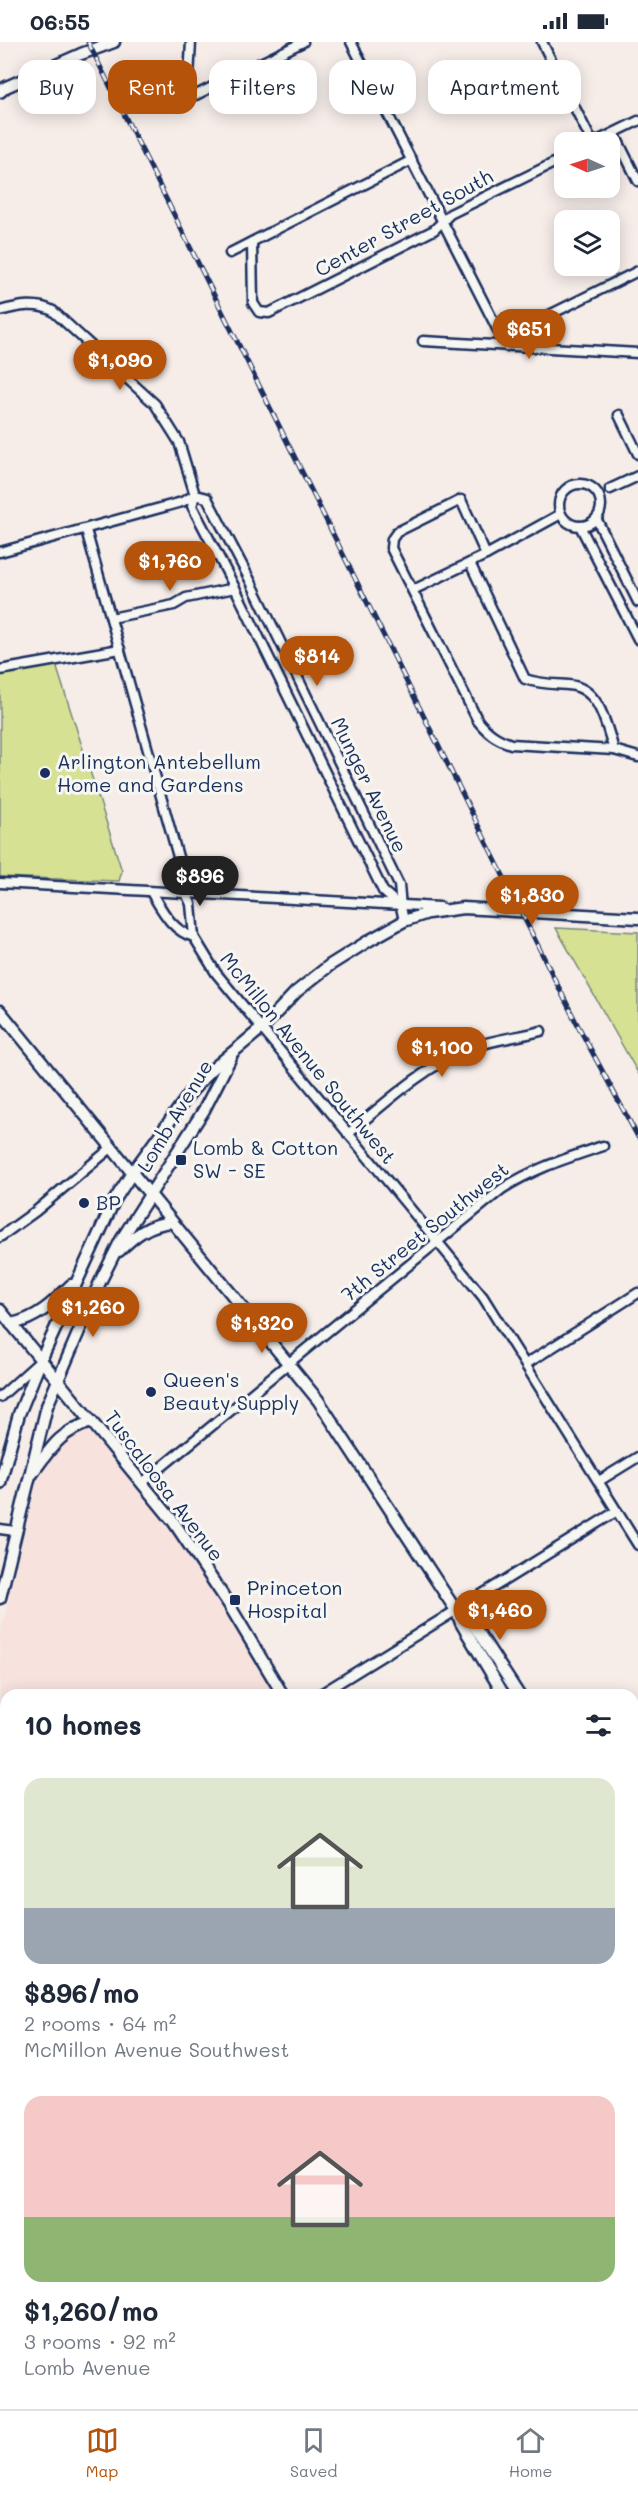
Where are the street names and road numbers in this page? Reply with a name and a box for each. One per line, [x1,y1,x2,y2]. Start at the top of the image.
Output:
street label: Center Street South [310,162,497,282]
street label: Munger Avenue [326,713,414,857]
street label: McMillon Avenue Southwest [215,946,402,1169]
street label: Lomb Avenue [130,1054,218,1176]
street label: 7th Street Southwest [335,1156,513,1307]
street label: Tuscaloosa Avenue [99,1405,230,1566]

